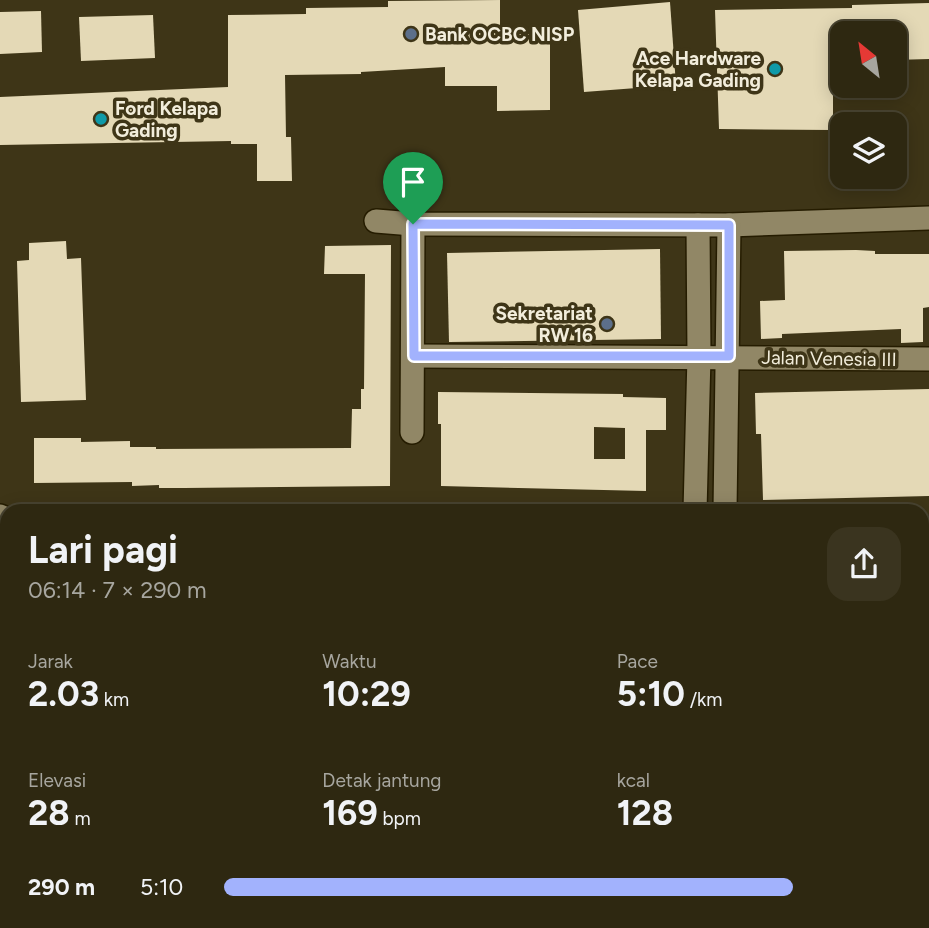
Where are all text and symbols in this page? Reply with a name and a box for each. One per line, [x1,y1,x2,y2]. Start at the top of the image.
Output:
north arrow [830,21,906,98]
map controls [830,21,907,189]
place label: Bank OCBC NISP [425,23,575,46]
marker: Bank OCBC NISP [403,26,419,42]
place label: Ace Hardware Kelapa Gading [635,47,761,92]
marker: Ace Hardware Kelapa Gading [767,61,783,77]
place label: Ford Kelapa Gading [115,97,218,142]
marker: Ford Kelapa Gading [93,111,109,127]
button: layers [830,112,907,189]
pin [383,152,443,224]
icon: arrive [394,163,432,201]
place label: Sekretariat RW 16 [495,302,593,347]
marker: Sekretariat RW 16 [599,316,615,332]
street label: Jalan Venesia III [761,346,897,371]
text: Lari pagi [28,527,178,573]
button: share [827,527,901,601]
text: 06:14 · 7 × 290 m [28,576,206,604]
text: Jarak [28,650,73,673]
text: Waktu [322,650,377,673]
text: Pace [617,650,658,673]
text: 2.03 [28,673,99,715]
text: 10:29 [322,673,411,715]
text: 5:10 [617,673,685,715]
text: km [99,688,129,711]
text: /km [685,688,722,711]
text: Elevasi [28,769,86,792]
text: Detak jantung [322,769,441,792]
text: kcal [617,769,650,792]
text: 28 [28,792,70,834]
text: 169 [322,792,378,834]
text: 128 [617,792,673,834]
text: m [70,807,91,830]
text: bpm [378,807,421,830]
text: 290 m [28,873,95,901]
text: 5:10 [140,873,183,901]

